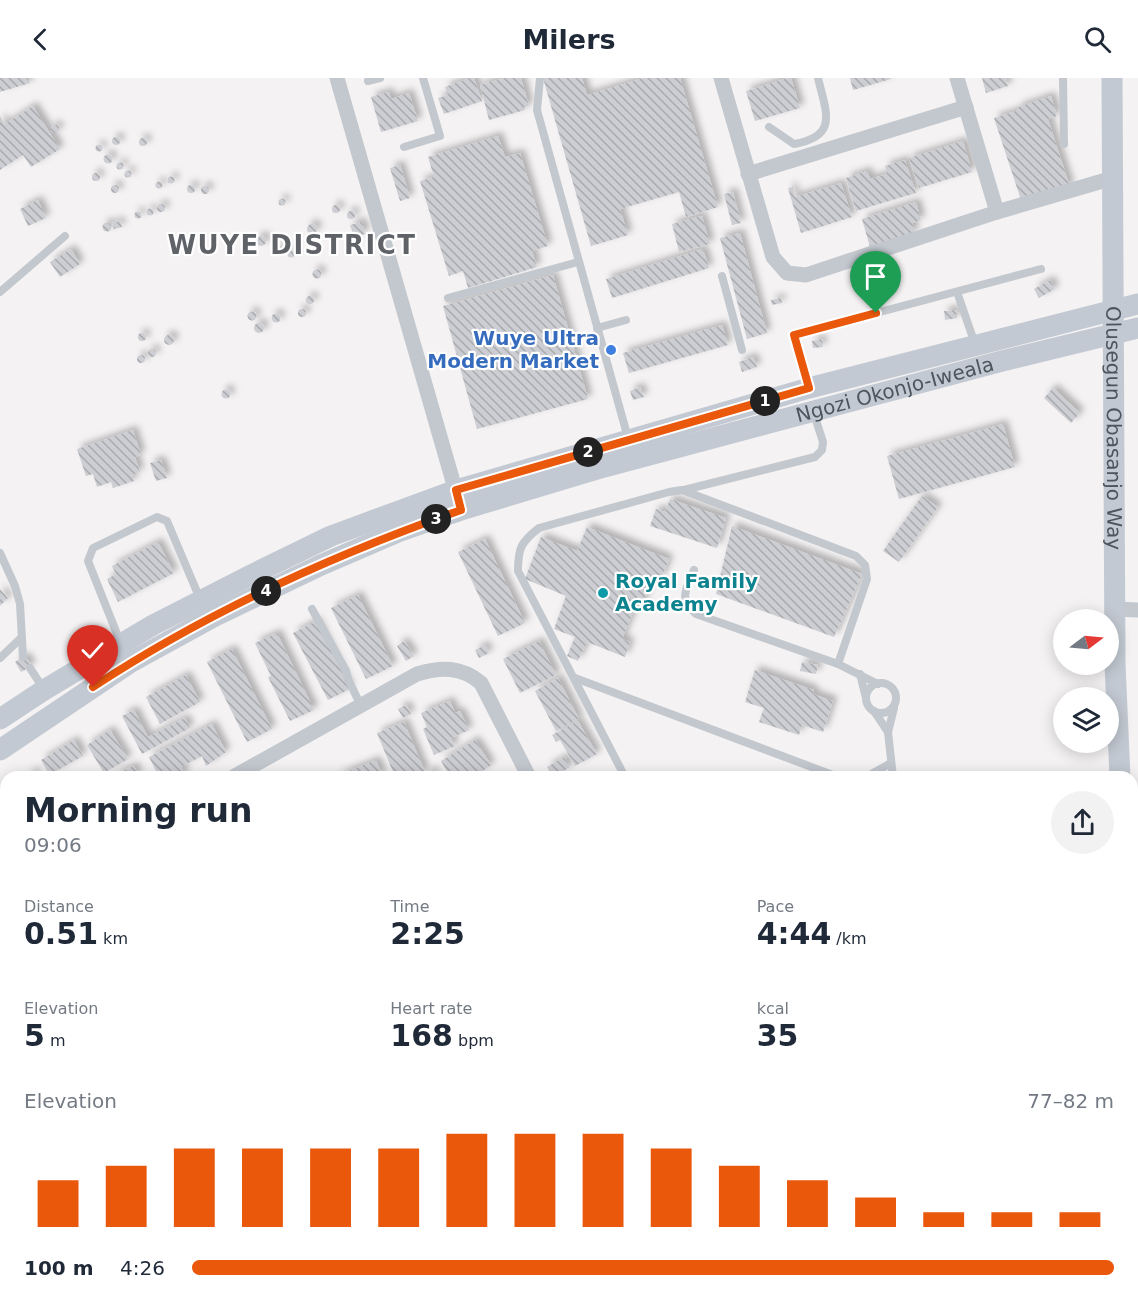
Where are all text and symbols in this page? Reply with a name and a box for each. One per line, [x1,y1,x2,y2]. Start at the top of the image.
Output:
icon: back [24,23,57,56]
icon: search [1081,23,1114,56]
text: Milers [522,24,616,55]
district label: WUYE DISTRICT [167,230,417,260]
pin [850,251,901,313]
icon: arrive [859,260,892,293]
street label: Olusegun Obasanjo Way [1101,306,1126,550]
place label: Wuye Ultra Modern Market [427,326,599,373]
marker: Wuye Ultra Modern Market [604,343,618,357]
street label: Ngozi Okonjo-Iweala [793,352,996,427]
pin: 1 [750,386,780,416]
text: 1 [759,391,771,410]
pin: 2 [573,437,603,467]
text: 2 [582,442,594,461]
pin: 3 [421,504,451,534]
text: 3 [430,509,442,528]
place label: Royal Family Academy [615,569,758,616]
pin: 4 [251,576,281,606]
text: 4 [260,581,272,600]
marker: Royal Family Academy [596,586,610,600]
north arrow [1053,609,1119,675]
map controls [1053,609,1119,753]
pin [67,625,118,687]
icon: check [76,634,109,667]
button: layers [1053,687,1119,753]
text: Morning run [24,791,252,830]
button: share [1051,791,1114,854]
text: 09:06 [24,833,82,857]
text: Distance [24,897,94,916]
text: Time [390,897,429,916]
text: Pace [757,897,794,916]
text: 0.51 [24,916,98,951]
text: 2:25 [390,916,465,951]
text: 4:44 [757,916,831,951]
text: km [98,929,128,948]
text: /km [831,929,867,948]
text: Elevation [24,999,98,1018]
text: Heart rate [390,999,472,1018]
text: kcal [757,999,789,1018]
text: 5 [24,1018,45,1053]
text: 168 [390,1018,453,1053]
text: 35 [757,1018,798,1053]
text: m [45,1031,66,1050]
text: bpm [453,1031,494,1050]
text: Elevation [24,1089,117,1113]
text: 77–82 m [1027,1089,1114,1113]
text: 100 m [24,1256,94,1280]
text: 4:26 [120,1256,165,1280]

